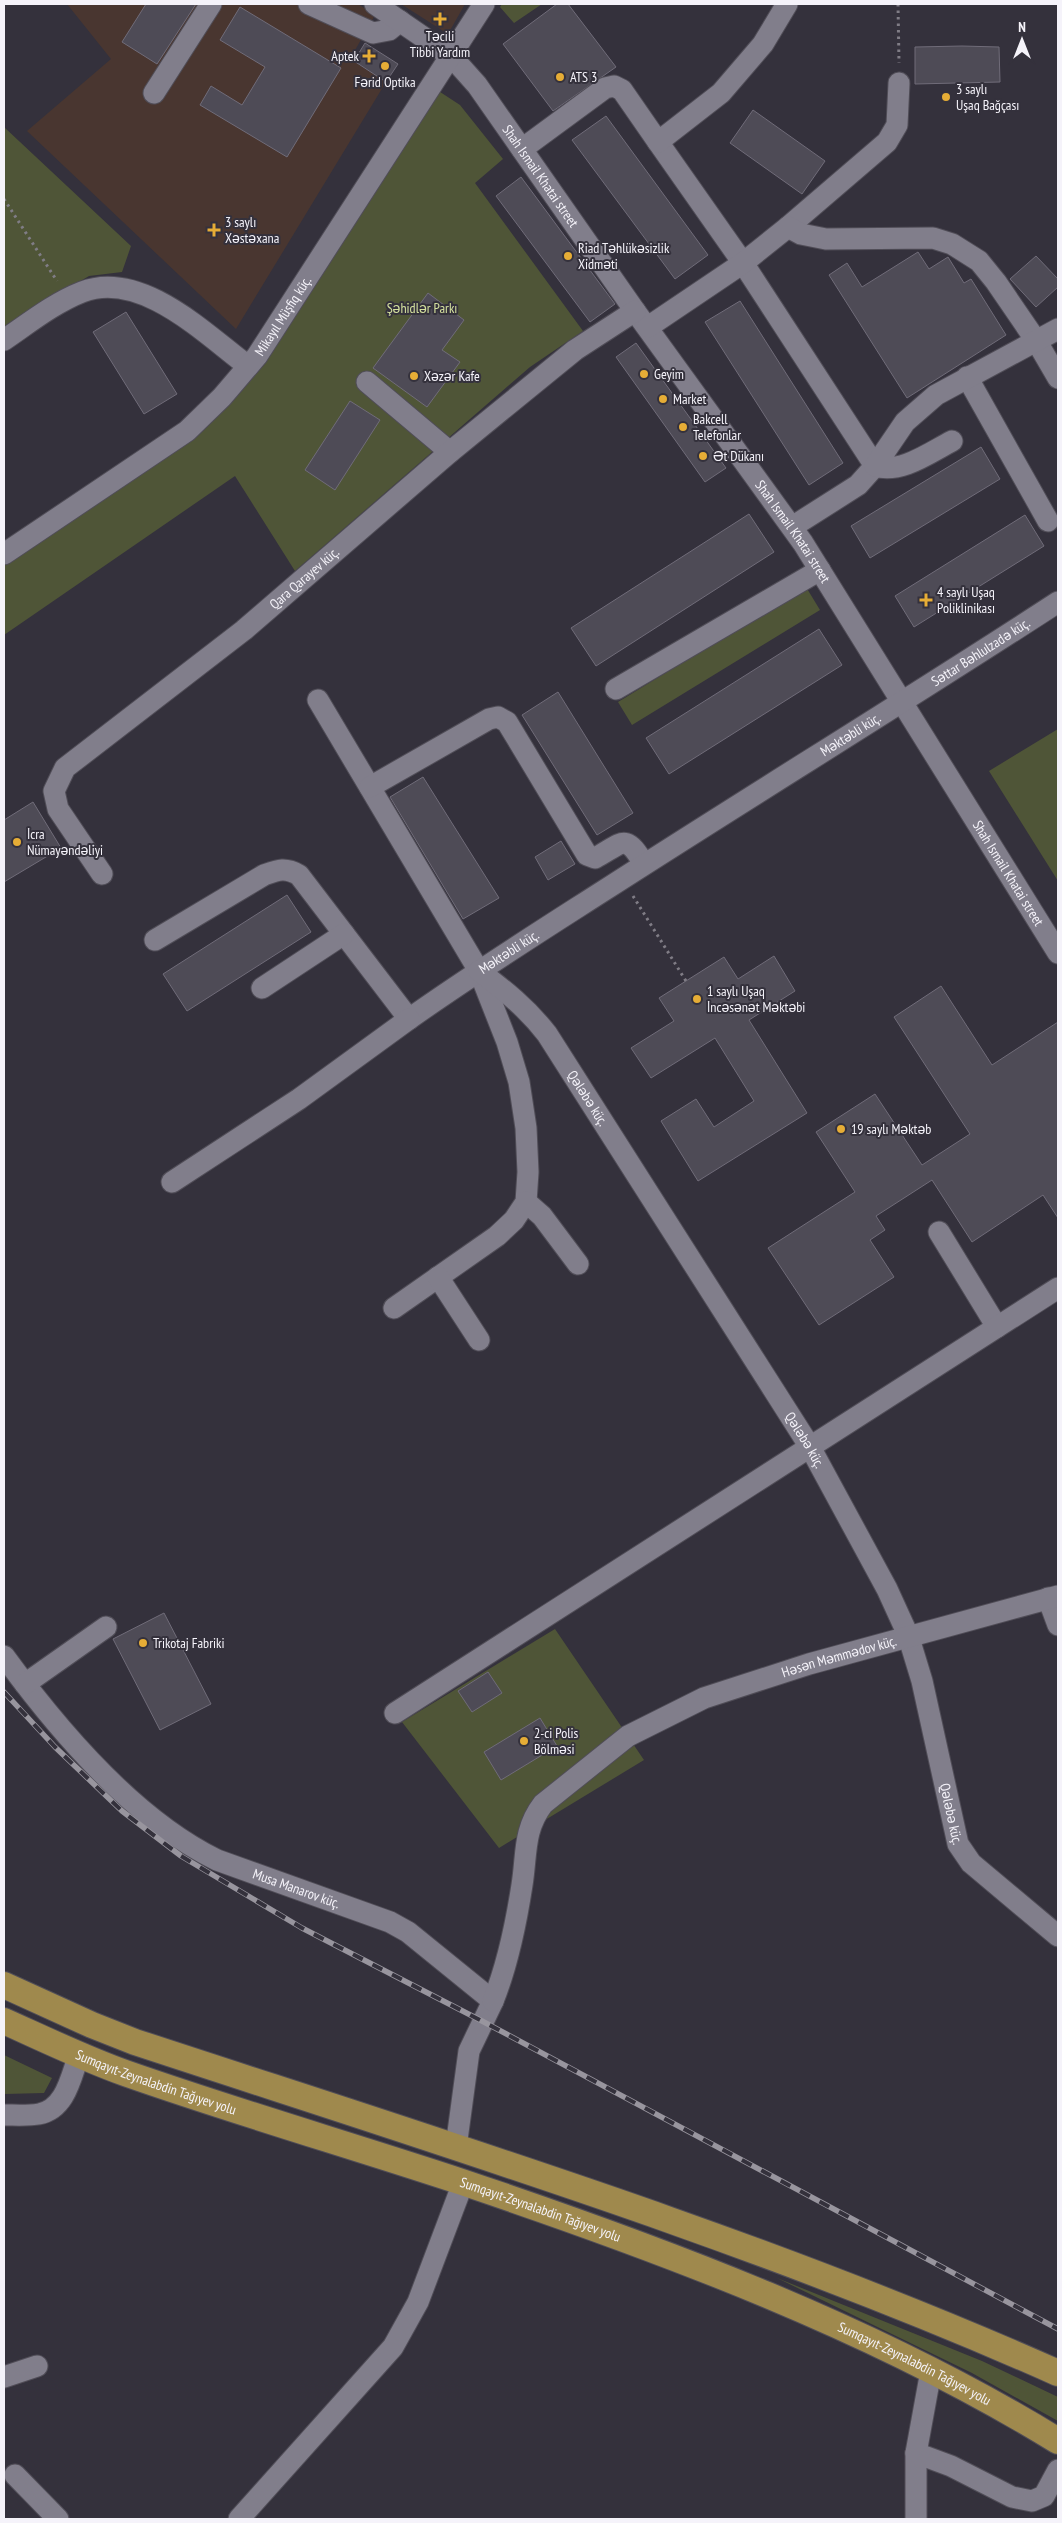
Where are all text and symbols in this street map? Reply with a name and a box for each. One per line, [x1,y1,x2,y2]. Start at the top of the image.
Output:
marker: Təcili Tibbi Yardım [433,12,447,26]
north arrow [997,15,1047,65]
text: N [1018,18,1026,36]
place label: Təcili Tibbi Yardım [410,27,470,61]
place label: Aptek [331,47,360,65]
marker: Aptek [363,50,375,62]
marker: Fərid Optika [379,60,391,72]
place label: ATS 3 [570,68,597,86]
marker: ATS 3 [554,71,566,83]
place label: Fərid Optika [354,73,416,91]
place label: 3 saylı Uşaq Bağçası [956,80,1019,114]
marker: 3 saylı Uşaq Bağçası [940,91,952,103]
street label: Shah Ismail Khatai street [499,121,583,231]
place label: 3 saylı Xəstəxana [225,213,279,247]
marker: 3 saylı Xəstəxana [207,223,221,237]
place label: Riad Təhlükəsizlik Xidməti [578,239,670,273]
marker: Riad Təhlükəsizlik Xidməti [562,250,574,262]
street label: Mikayıl Müşfiq küç. [251,273,315,359]
park label: Şəhidlər Parkı [387,299,457,317]
place label: Geyim [654,365,684,383]
place label: Xəzər Kafe [424,367,480,385]
marker: Geyim [638,368,650,380]
marker: Xəzər Kafe [408,370,420,382]
place label: Market [673,390,706,408]
marker: Market [657,393,669,405]
place label: Bakcell Telefonlar [693,410,741,444]
marker: Bakcell Telefonlar [677,421,689,433]
place label: Ət Dükanı [713,447,764,465]
marker: Ət Dükanı [697,450,709,462]
street label: Shah Ismail Khatai street [751,476,835,586]
street label: Qara Qarayev küç. [266,543,343,613]
place label: 4 saylı Uşaq Poliklinikası [937,583,995,617]
marker: 4 saylı Uşaq Poliklinikası [919,593,933,607]
street label: Səttar Bəhlulzadə küç. [928,614,1033,690]
street label: Məktəbli küç. [817,709,884,760]
street label: Shah Ismail Khatai street [969,817,1048,929]
place label: İcra Nümayəndəliyi [27,825,103,859]
marker: İcra Nümayəndəliyi [11,836,23,848]
street label: Məktəbli küç. [475,926,542,978]
place label: 1 saylı Uşaq İncəsənət Məktəbi [707,982,805,1016]
marker: 1 saylı Uşaq İncəsənət Məktəbi [691,993,703,1005]
street label: Qələbə küç. [563,1067,612,1129]
place label: 19 saylı Məktəb [851,1120,931,1138]
marker: 19 saylı Məktəb [835,1123,847,1135]
street label: Qələbə küç. [781,1409,829,1471]
street label: Həsən Məmmədov küç. [779,1632,899,1681]
place label: Trikotaj Fabriki [153,1634,225,1652]
marker: Trikotaj Fabriki [137,1637,149,1649]
place label: 2-ci Polis Bölməsi [534,1724,579,1758]
marker: 2-ci Polis Bölməsi [518,1735,530,1747]
street label: Qələbə küç. [936,1782,967,1846]
street label: Musa Manarov küç. [250,1865,342,1912]
street label: Sumqayıt-Zeynalabdin Tağıyev yolu [73,2045,238,2119]
street label: Sumqayıt-Zeynalabdin Tağıyev yolu [458,2173,623,2246]
street label: Sumqayıt-Zeynalabdin Tağıyev yolu [835,2318,994,2409]

